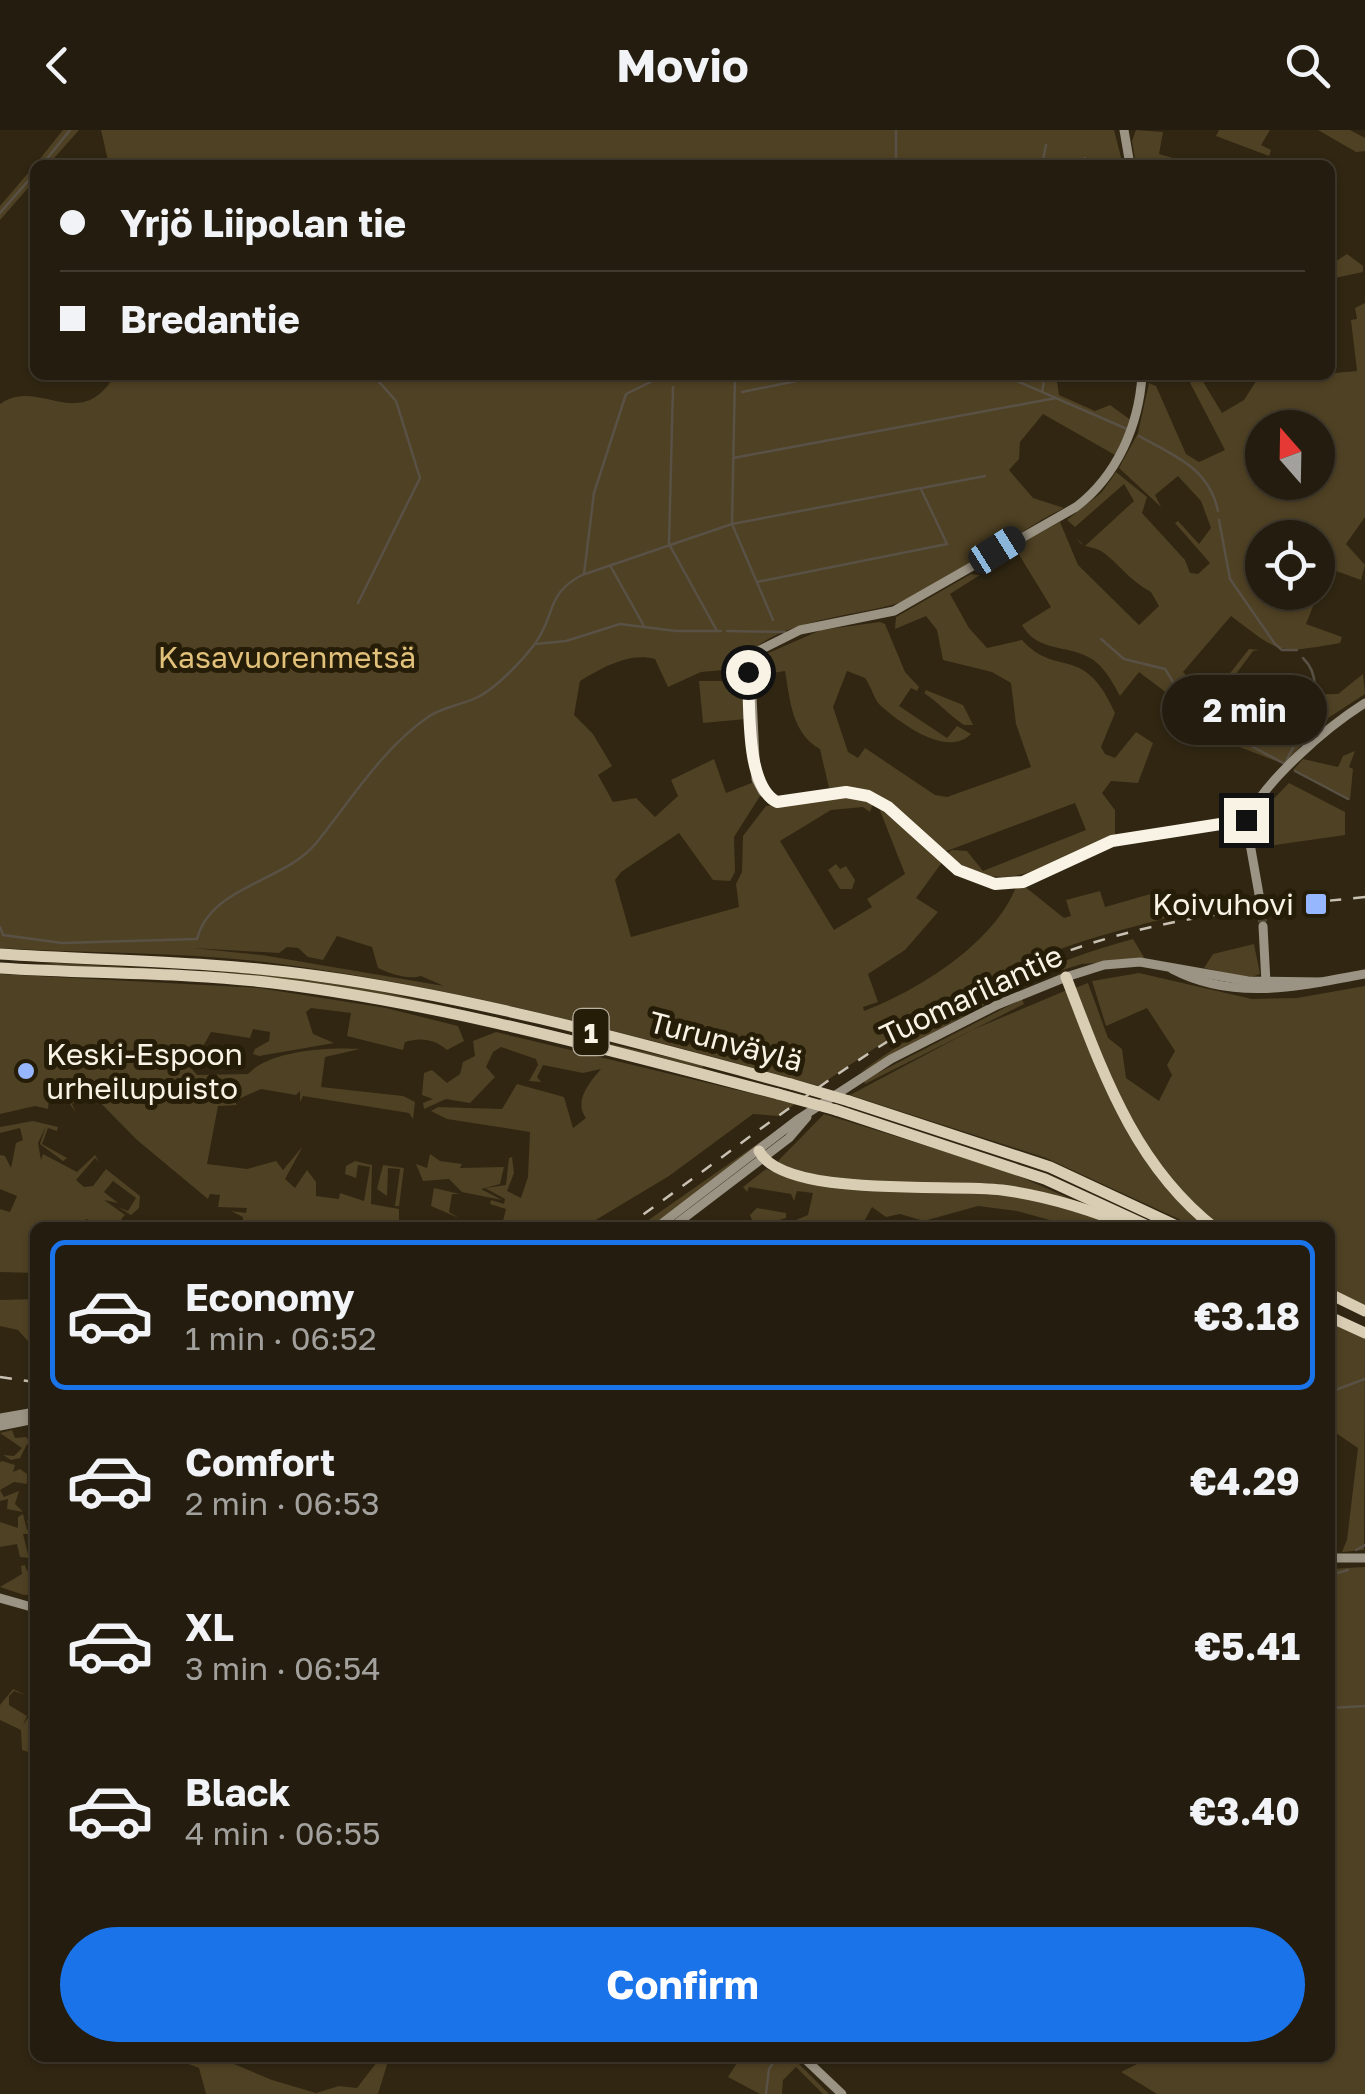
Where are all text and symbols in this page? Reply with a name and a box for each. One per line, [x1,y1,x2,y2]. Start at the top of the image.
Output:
icon: back [30,38,85,93]
text: Movio [616,38,749,92]
icon: search [1280,38,1335,93]
text: Yrjö Liipolan tie [120,200,406,245]
text: Bredantie [120,296,300,341]
north arrow [1245,410,1335,500]
map controls [1245,410,1335,610]
button: locate [1245,520,1335,610]
car [964,521,1030,579]
park label: Kasavuorenmetsä [158,639,416,675]
route start [726,650,771,695]
callout: 2 min [1164,675,1328,745]
text: 2 min [1203,691,1286,729]
route end [1224,798,1269,843]
place label: Koivuhovi [1152,886,1294,922]
marker: Koivuhovi [1303,891,1329,917]
street label: Tuomarilantie [874,937,1068,1053]
street label: Turunväylä [645,1003,807,1079]
road number: 1 [574,1009,608,1055]
place label: Keski-Espoon urheilupuisto [46,1036,243,1106]
marker: Keski-Espoon urheilupuisto [15,1060,37,1082]
icon: car [65,1270,155,1360]
text: Economy [185,1274,354,1319]
text: €3.18 [1194,1293,1300,1338]
text: 1 min · 06:52 [185,1319,377,1357]
icon: car [65,1435,155,1525]
text: Comfort [185,1439,335,1484]
text: €4.29 [1190,1458,1300,1503]
text: 2 min · 06:53 [185,1484,380,1522]
icon: car [65,1600,155,1690]
text: XL [185,1604,234,1649]
text: €5.41 [1195,1623,1300,1668]
text: 3 min · 06:54 [185,1649,381,1687]
icon: car [65,1765,155,1855]
text: Black [185,1769,290,1814]
text: €3.40 [1189,1788,1300,1833]
text: 4 min · 06:55 [185,1814,381,1852]
button: Confirm [60,1927,1305,2042]

